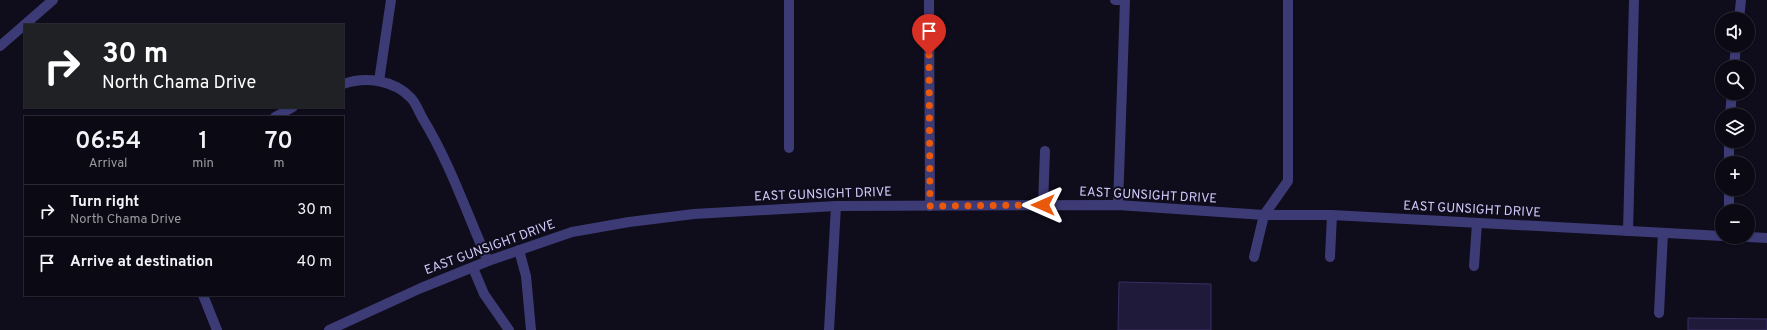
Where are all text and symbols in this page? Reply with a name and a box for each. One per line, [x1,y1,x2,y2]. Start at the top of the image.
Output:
map controls [1715,12,1755,244]
button: sound [1715,12,1755,52]
pin [912,14,946,55]
icon: arrive [918,20,940,42]
text: 30 m [102,37,168,73]
icon: right [36,40,88,92]
button: search [1715,60,1755,100]
text: North Chama Drive [102,72,256,95]
button: layers [1715,108,1755,148]
text: 06:54 [75,127,141,157]
text: 1 [198,127,208,157]
text: 70 [265,127,293,157]
text: Arrival [89,156,128,172]
text: min [192,156,214,172]
text: m [273,156,284,172]
button: + [1715,156,1755,196]
position arrow [1022,184,1064,226]
street label: EAST GUNSIGHT DRIVE [1079,184,1217,208]
street label: EAST GUNSIGHT DRIVE [754,185,892,205]
text: Turn right [70,193,139,212]
street label: EAST GUNSIGHT DRIVE [1403,198,1541,222]
icon: right [36,200,58,222]
text: 30 m [297,201,332,220]
button: − [1715,204,1755,244]
text: North Chama Drive [70,212,181,228]
street label: EAST GUNSIGHT DRIVE [422,217,558,279]
icon: arrive [36,252,58,274]
text: Arrive at destination [70,253,213,272]
text: 40 m [297,253,332,272]

